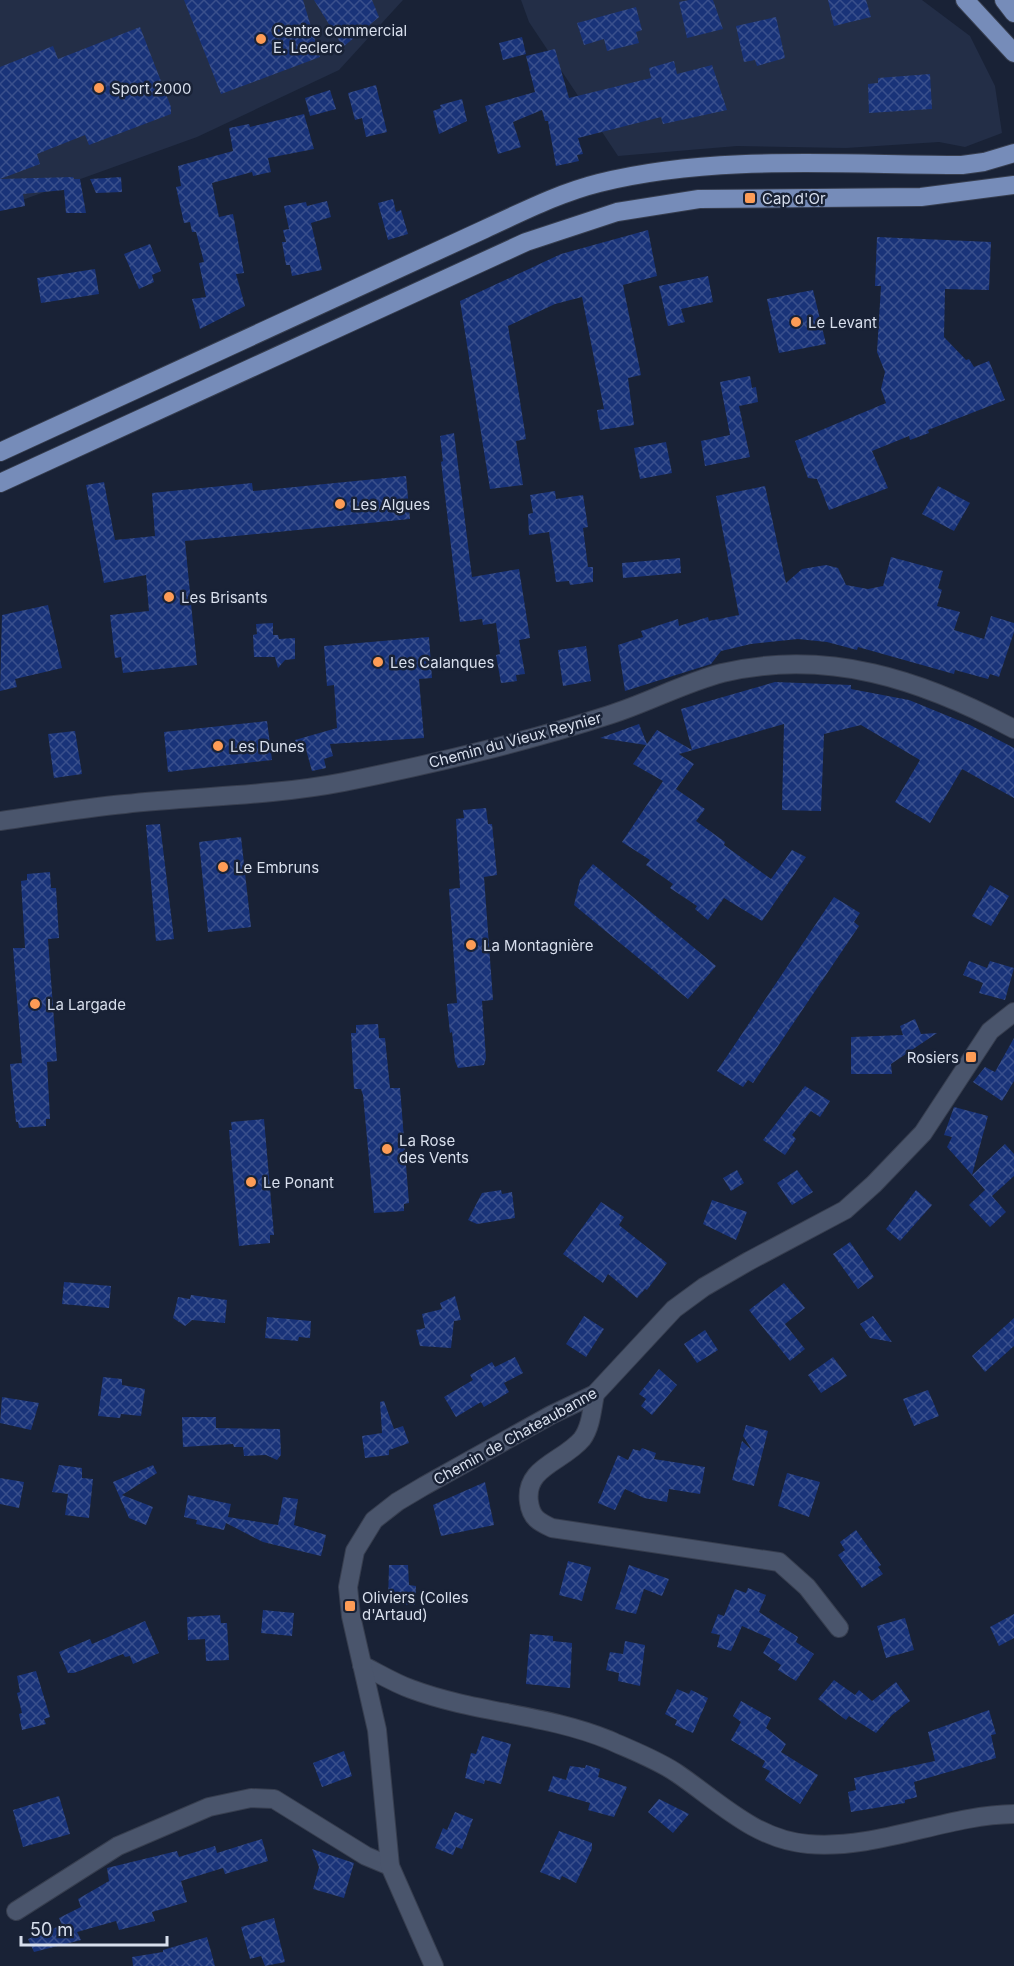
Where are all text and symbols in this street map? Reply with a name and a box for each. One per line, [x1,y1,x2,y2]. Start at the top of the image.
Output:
place label: Centre commercial E. Leclerc [273,21,407,57]
marker: Centre commercial E. Leclerc [254,32,268,46]
place label: Sport 2000 [111,79,191,98]
marker: Sport 2000 [92,81,106,95]
place label: Cap d'Or [762,189,826,208]
marker: Cap d'Or [743,191,757,205]
place label: Le Levant [808,313,877,332]
marker: Le Levant [789,315,803,329]
place label: Les Algues [352,495,430,514]
marker: Les Algues [333,497,347,511]
place label: Les Brisants [181,588,268,607]
marker: Les Brisants [162,590,176,604]
place label: Les Calanques [390,653,494,672]
marker: Les Calanques [371,655,385,669]
street label: Chemin du Vieux Reynier [427,708,604,772]
place label: Les Dunes [230,737,305,756]
marker: Les Dunes [211,739,225,753]
place label: Le Embruns [235,858,319,877]
marker: Le Embruns [216,860,230,874]
place label: La Montagnière [483,936,594,955]
marker: La Montagnière [464,938,478,952]
place label: La Largade [47,995,126,1014]
marker: La Largade [28,997,42,1011]
place label: Rosiers [907,1048,959,1067]
marker: Rosiers [964,1050,978,1064]
place label: La Rose des Vents [399,1131,469,1167]
marker: La Rose des Vents [380,1142,394,1156]
place label: Le Ponant [263,1173,334,1192]
marker: Le Ponant [244,1175,258,1189]
street label: Chemin de Chateaubanne [430,1383,600,1489]
place label: Oliviers (Colles d'Artaud) [362,1588,469,1624]
marker: Oliviers (Colles d'Artaud) [343,1599,357,1613]
scale bar [21,1909,166,1947]
text: 50 m [30,1919,73,1940]

